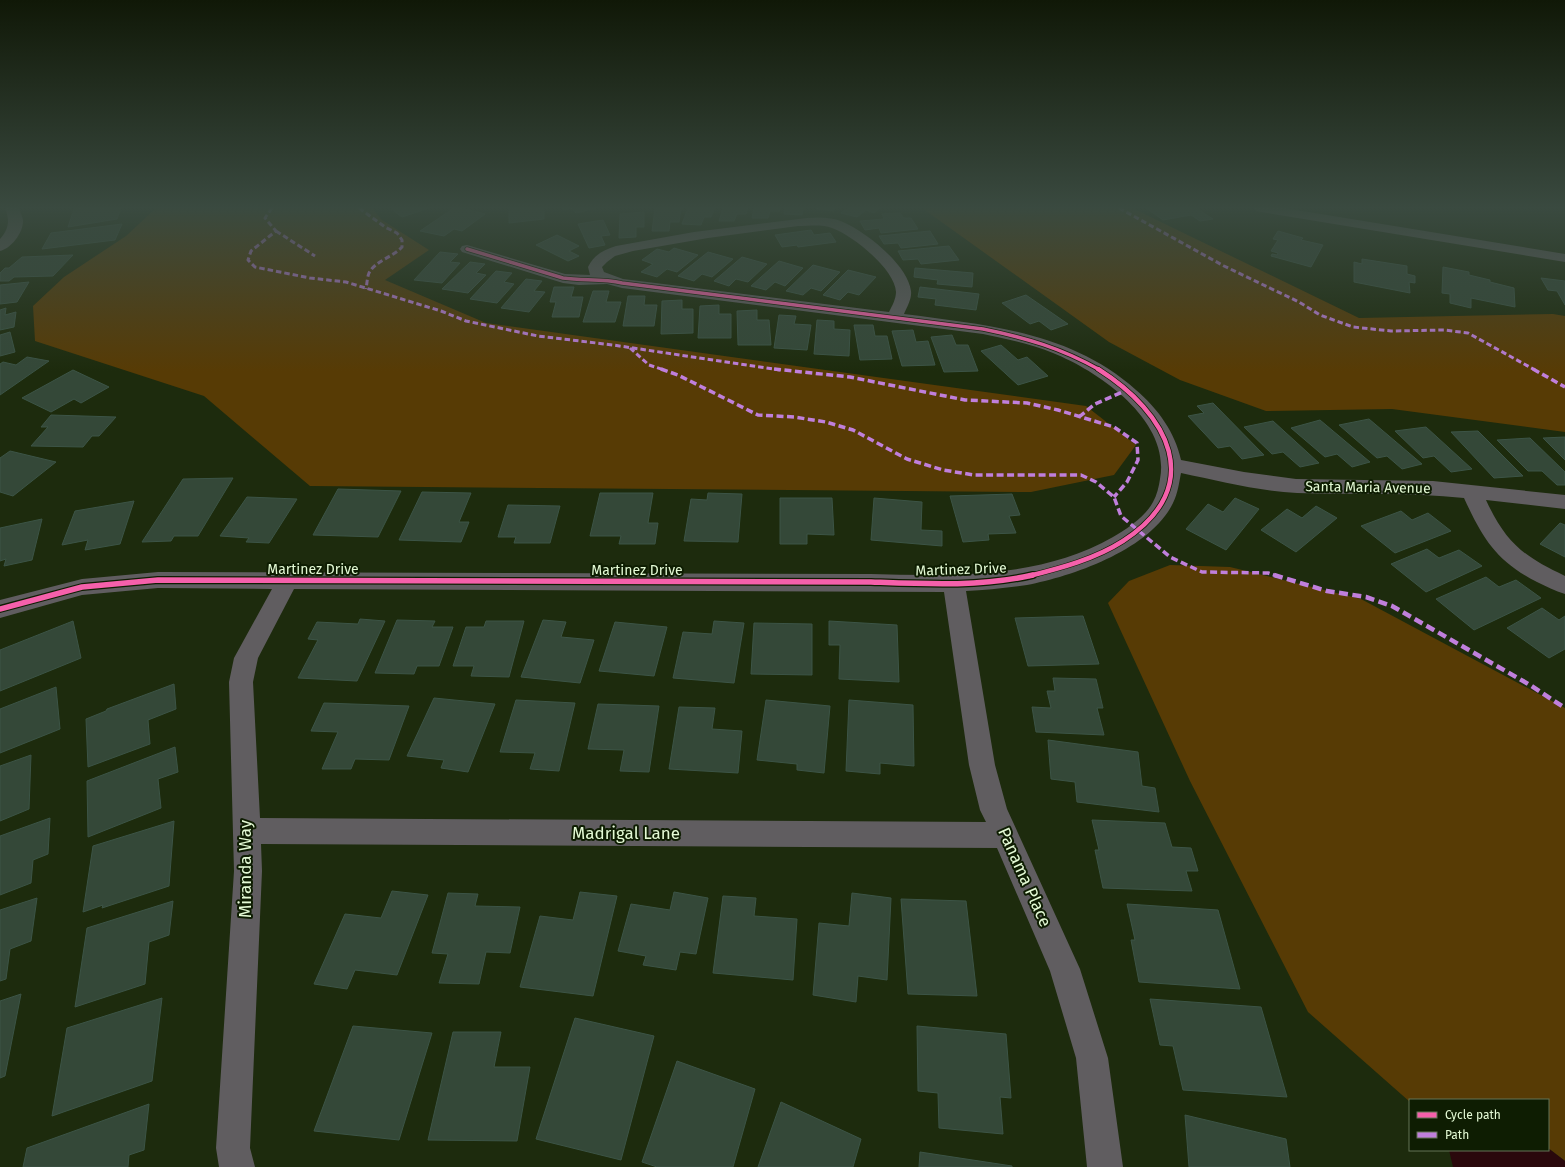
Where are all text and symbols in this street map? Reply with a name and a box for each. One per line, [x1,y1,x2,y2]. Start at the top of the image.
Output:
street label: Santa Maria Avenue [1305,478,1431,497]
street label: Martinez Drive [915,559,1007,580]
street label: Martinez Drive [267,561,359,578]
street label: Martinez Drive [591,562,683,579]
street label: Miranda Way [235,819,256,918]
street label: Madrigal Lane [572,823,680,844]
street label: Panama Place [993,824,1056,930]
legend [1409,1099,1549,1151]
text: Cycle path [1445,1108,1501,1122]
text: Path [1445,1128,1469,1142]

